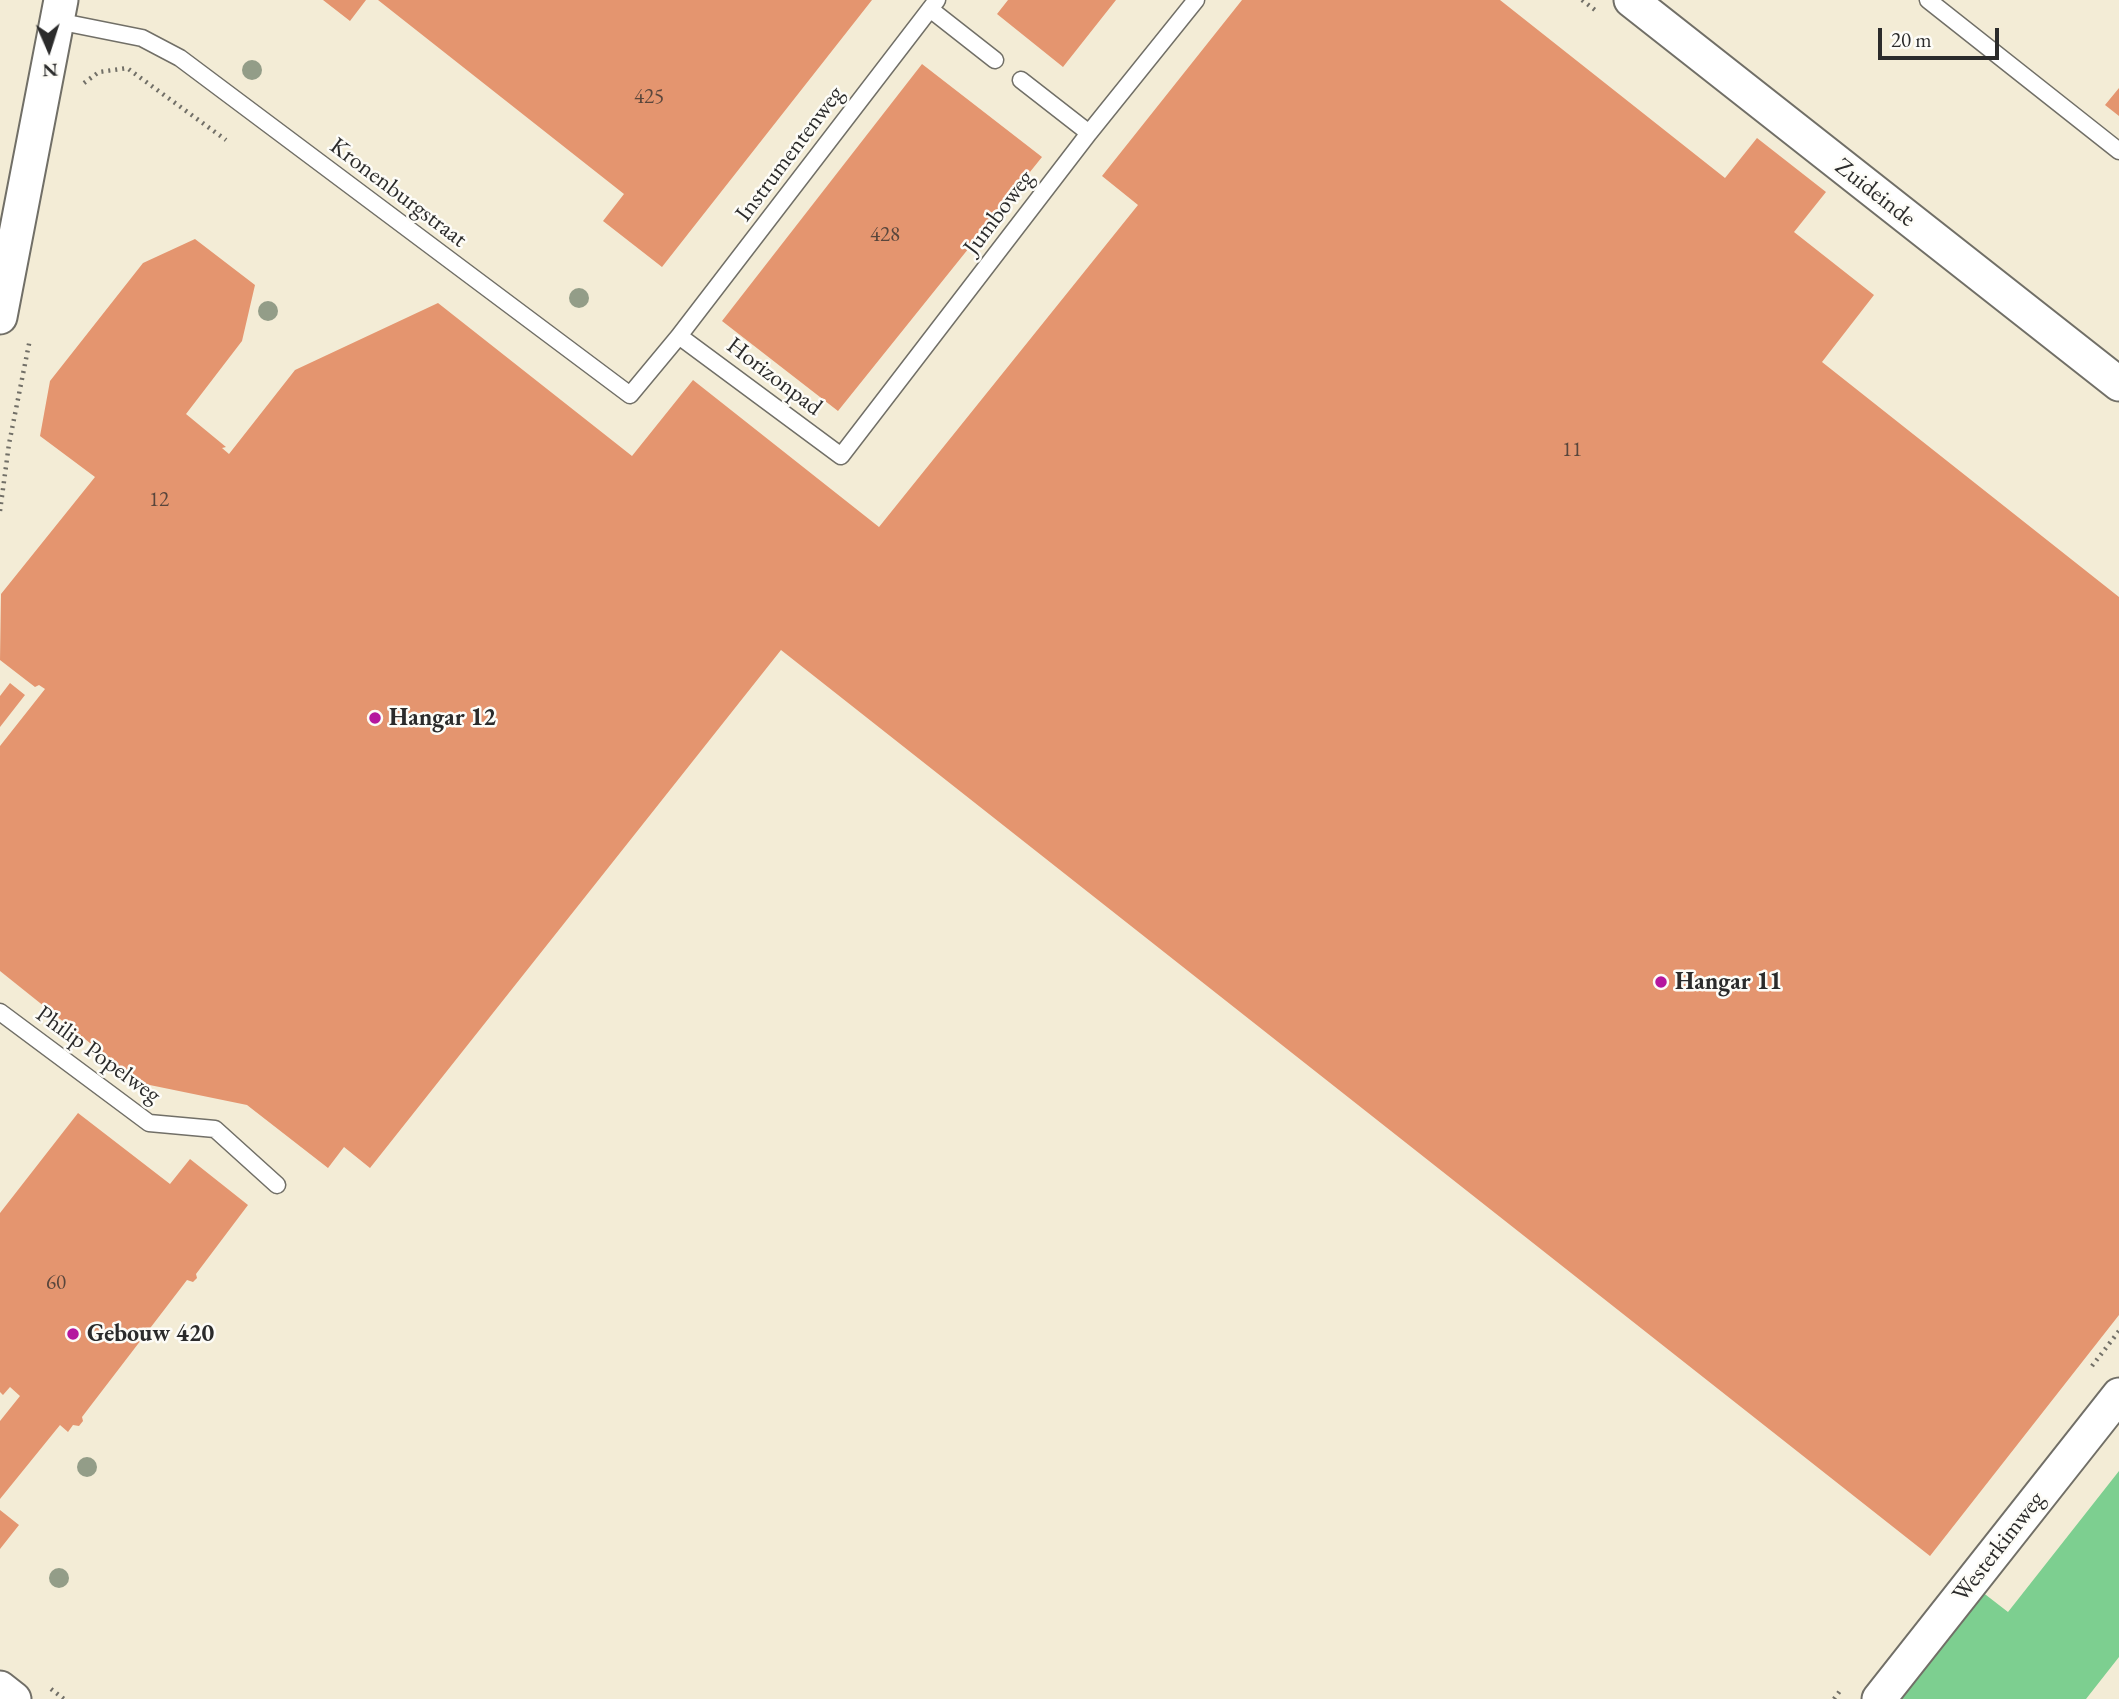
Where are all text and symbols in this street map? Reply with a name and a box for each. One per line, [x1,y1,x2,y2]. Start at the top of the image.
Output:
north arrow [14,14,84,84]
scale bar [1881,14,2002,58]
text: 20 m [1891,26,1932,53]
text: N [42,58,58,83]
street label: Instrumentenweg [730,81,850,227]
house number: 425 [634,84,664,110]
street label: Kronenburgstraat [324,132,472,254]
street label: Zuideinde [1829,153,1921,233]
street label: Jumboweg [958,165,1040,261]
house number: 428 [870,222,900,248]
street label: Horizonpad [720,332,828,422]
house number: 11 [1562,437,1582,463]
house number: 12 [149,487,169,513]
place label: Hangar 12 [389,704,496,732]
marker: Hangar 12 [367,710,383,726]
place label: Hangar 11 [1675,968,1782,996]
marker: Hangar 11 [1653,974,1669,990]
street label: Philip Popelweg [30,1000,166,1110]
house number: 60 [46,1270,66,1296]
place label: Gebouw 420 [87,1320,214,1348]
marker: Gebouw 420 [65,1326,81,1342]
street label: Westerkimweg [1947,1486,2051,1608]

